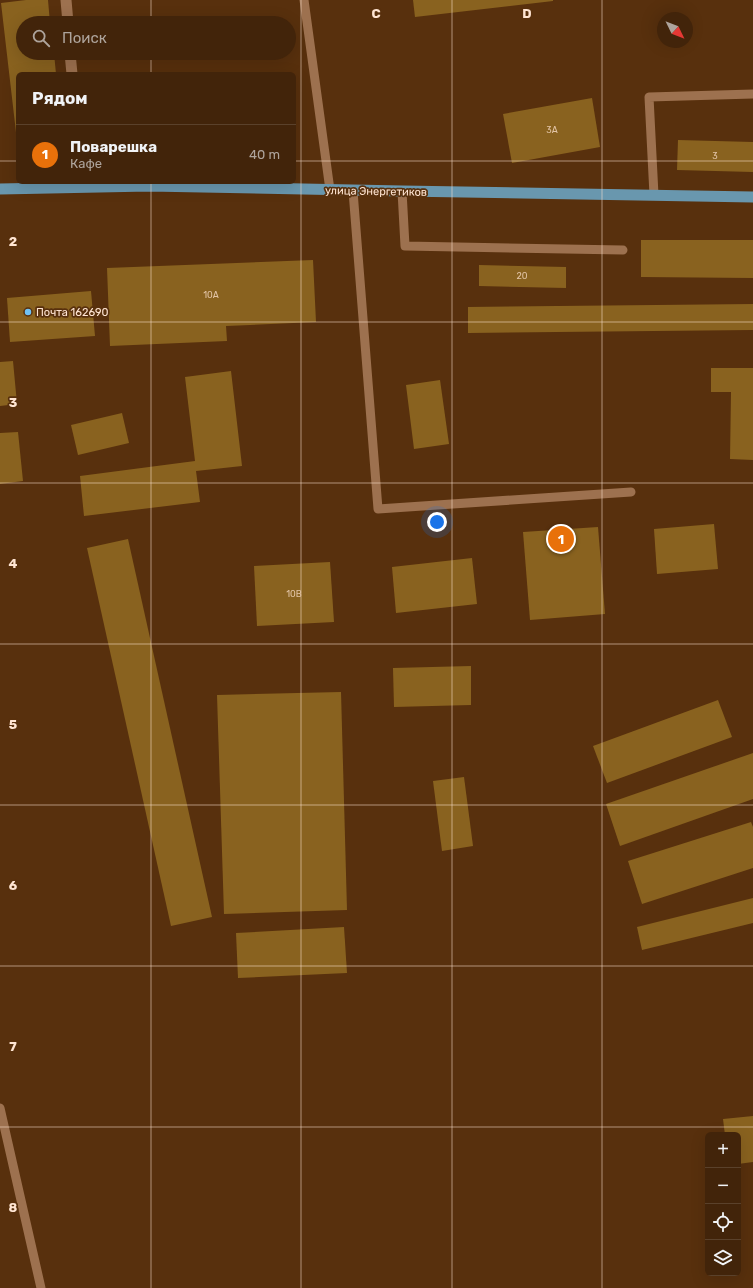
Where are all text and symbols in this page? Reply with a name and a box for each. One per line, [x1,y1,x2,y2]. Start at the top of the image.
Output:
text: C [371,6,381,21]
text: D [522,6,532,21]
north arrow [657,12,693,48]
search box [16,16,296,60]
icon: search [30,27,52,49]
text: Поиск [62,29,107,47]
text: Рядом [32,88,88,108]
house number: 3А [546,125,558,135]
text: Поварешка [70,138,157,156]
text: 1 [42,147,48,162]
text: 40 m [249,147,280,162]
house number: 3 [712,151,718,161]
text: Кафе [70,156,102,171]
street label: улица Энергетиков [325,184,427,199]
text: 2 [9,234,17,249]
house number: 20 [517,271,528,281]
house number: 10А [203,290,219,300]
place label: Почта 162690 [36,306,109,319]
marker: Почта 162690 [23,307,33,317]
text: 3 [9,395,18,410]
your location [427,512,447,532]
pin: 1 [548,524,574,554]
text: 4 [9,556,18,571]
house number: 10В [286,589,302,599]
text: 5 [9,717,17,732]
text: 6 [9,878,18,893]
text: 7 [9,1039,17,1054]
map controls [705,1132,741,1276]
button: + [705,1132,741,1168]
button: − [705,1168,741,1204]
text: 8 [9,1200,18,1215]
button: locate [705,1204,741,1240]
button: layers [705,1240,741,1276]

